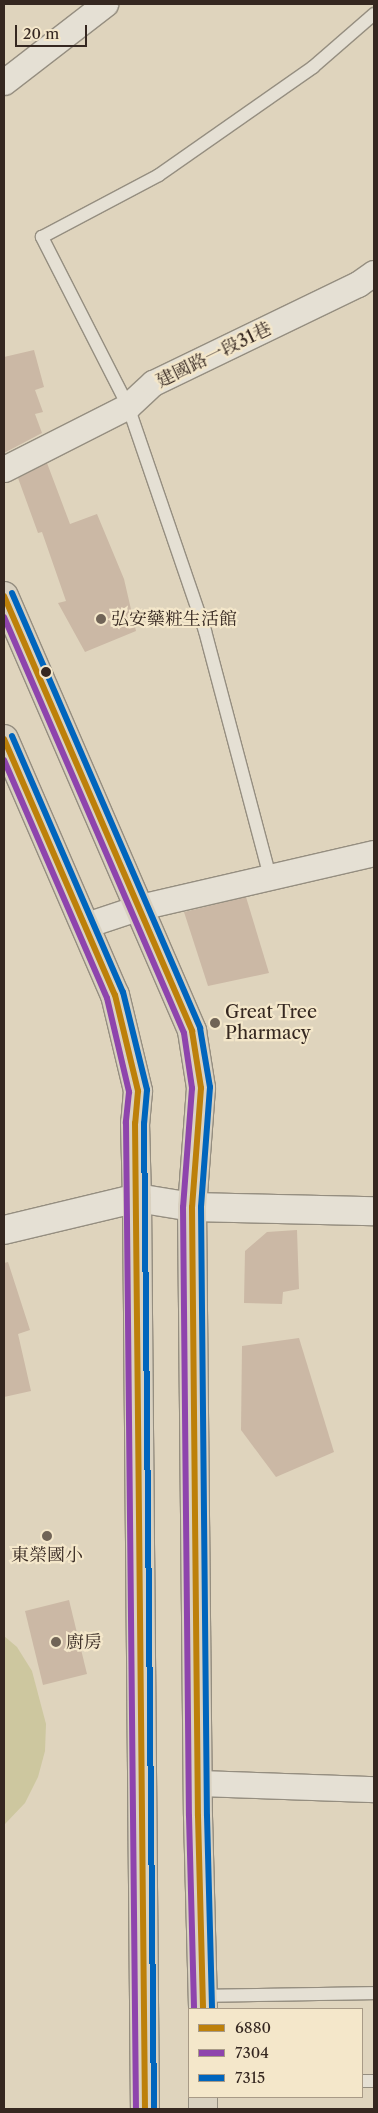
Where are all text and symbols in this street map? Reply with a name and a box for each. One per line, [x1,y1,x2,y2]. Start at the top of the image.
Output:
scale bar [18,15,90,47]
text: 20 m [23,24,59,43]
street label: 建國路一段31巷 [153,318,275,392]
place label: 弘安藥粧生活館 [111,608,237,630]
marker: 弘安藥粧生活館 [95,613,107,625]
unlabelled marker [41,667,51,677]
place label: Great Tree Pharmacy [225,1002,317,1044]
marker: Great Tree Pharmacy [209,1017,221,1029]
marker: 東榮國小 [41,1530,53,1542]
place label: 東榮國小 [11,1544,83,1566]
place label: 廚房 [66,1631,102,1653]
marker: 廚房 [50,1636,62,1648]
legend [188,2008,363,2098]
text: 6880 [235,2018,271,2037]
text: 7304 [235,2043,269,2062]
text: 7315 [235,2068,265,2087]

